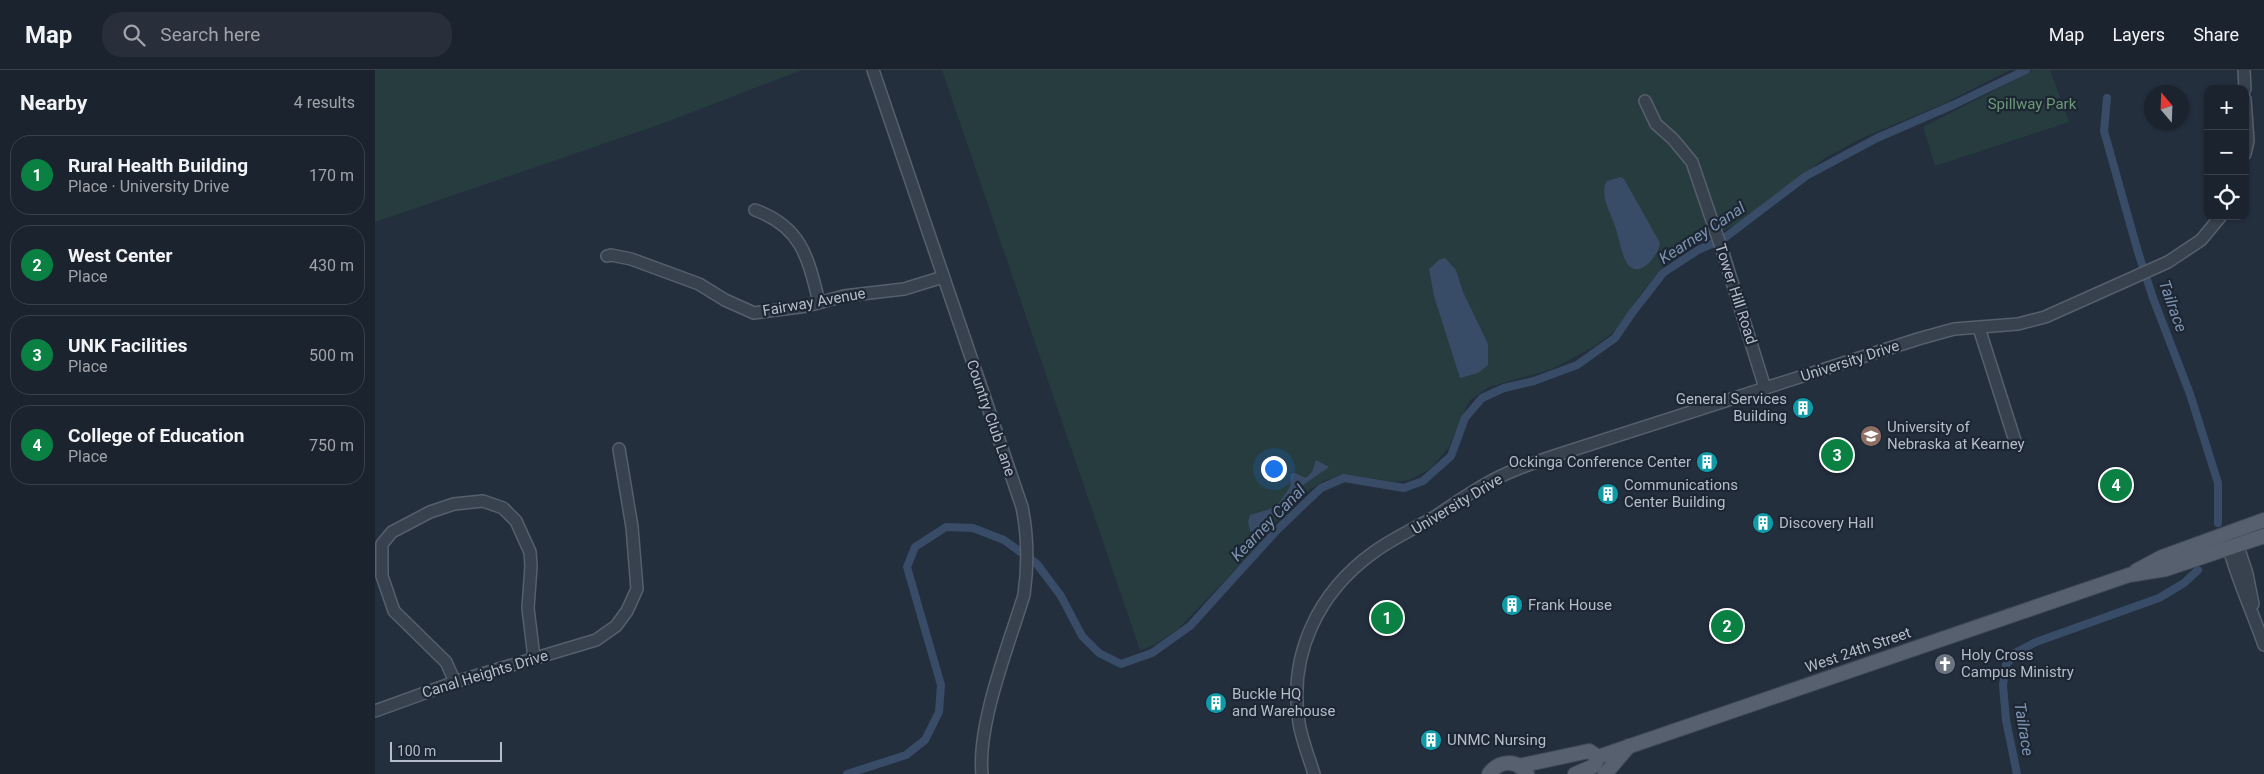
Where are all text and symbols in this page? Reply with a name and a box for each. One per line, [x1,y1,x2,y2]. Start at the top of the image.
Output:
search box [102,12,452,57]
text: Map [25,21,72,49]
icon: search [120,21,148,49]
text: Search here [160,23,260,46]
text: Map [2049,24,2084,45]
text: Layers [2112,24,2165,45]
text: Share [2193,24,2239,45]
north arrow [2144,85,2189,130]
map controls [2204,85,2249,220]
button: + [2204,85,2249,130]
text: Nearby [20,91,87,115]
text: 4 results [294,93,355,112]
park label: Spillway Park [1988,95,2077,113]
button: − [2204,130,2249,175]
text: Rural Health Building [68,154,248,177]
text: 1 [32,166,42,185]
text: 170 m [309,166,354,185]
button: locate [2204,175,2249,220]
text: Place · University Drive [68,177,229,196]
water label: Kearney Canal [1655,198,1749,268]
street label: Tower Hill Road [1711,241,1761,347]
text: West Center [68,244,173,267]
text: 2 [32,256,42,275]
text: 430 m [309,256,354,275]
text: Place [68,267,108,286]
water label: Tailrace [2155,277,2191,335]
street label: Fairway Avenue [761,284,867,320]
text: UNK Facilities [68,334,187,357]
street label: University Drive [1798,337,1902,385]
text: 3 [32,346,42,365]
text: 500 m [309,346,354,365]
text: Place [68,357,108,376]
street label: Country Club Lane [963,357,1019,479]
place label: General Services Building [1676,390,1787,425]
building icon: General Services Building [1791,396,1815,420]
place label: University of Nebraska at Kearney [1887,418,2025,453]
text: College of Education [68,424,244,447]
school or university icon: University of Nebraska at Kearney [1859,424,1883,448]
text: 4 [32,436,42,455]
text: 750 m [309,436,354,455]
pin: 3 [1821,436,1853,474]
text: Place [68,447,108,466]
building icon: Ockinga Conference Center [1695,450,1719,474]
place label: Ockinga Conference Center [1509,453,1691,471]
your location [1261,456,1287,482]
pin: 4 [2100,466,2132,504]
street label: University Drive [1408,470,1506,538]
place label: Communications Center Building [1624,476,1738,511]
water label: Kearney Canal [1227,481,1309,565]
building icon: Communications Center Building [1596,482,1620,506]
building icon: Discovery Hall [1751,511,1775,535]
place label: Discovery Hall [1779,514,1874,532]
building icon: Frank House [1500,593,1524,617]
place label: Frank House [1528,596,1612,614]
pin: 1 [1371,599,1403,637]
pin: 2 [1711,607,1743,645]
street label: West 24th Street [1803,623,1913,677]
street label: Canal Heights Drive [420,646,550,702]
place label: Holy Cross Campus Ministry [1961,646,2074,681]
church icon: Holy Cross Campus Ministry [1933,652,1957,676]
place label: Buckle HQ and Warehouse [1232,685,1336,720]
building icon: Buckle HQ and Warehouse [1204,691,1228,715]
water label: Tailrace [2010,701,2038,757]
building icon: UNMC Nursing [1419,728,1443,752]
place label: UNMC Nursing [1447,731,1546,749]
scale bar [390,739,503,762]
text: 100 m [397,743,436,759]

